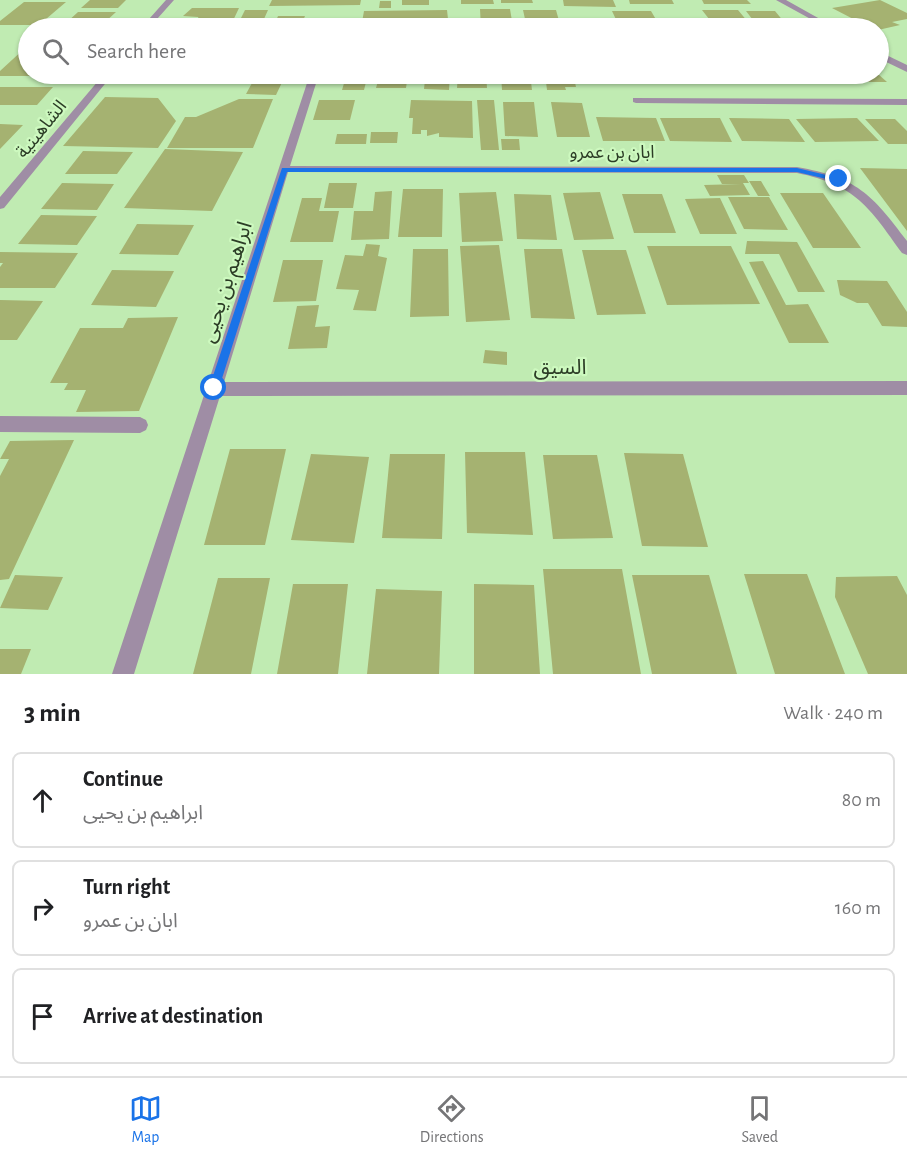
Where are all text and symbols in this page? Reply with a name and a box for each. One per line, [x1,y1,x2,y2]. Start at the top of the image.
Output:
search box [18,18,889,84]
icon: search [39,35,72,68]
text: Search here [87,40,186,62]
street label: الشاهينية [13,97,70,162]
street label: ابان بن عمرو [569,144,655,163]
route end [825,165,851,191]
street label: ابراهيم بن يحيى [197,219,260,347]
street label: السيق [533,357,587,380]
route start [200,374,226,400]
text: 3 min [24,700,81,726]
text: Walk · 240 m [783,703,883,723]
text: Continue [83,768,163,790]
icon: ahead [26,784,59,817]
text: 80 m [842,790,881,810]
text: ابراهيم بن يحيى [83,803,203,823]
text: Turn right [83,876,170,898]
icon: right [26,892,59,925]
text: 160 m [835,898,881,918]
text: ابان بن عمرو [83,911,178,931]
icon: arrive [26,1000,59,1033]
text: Arrive at destination [83,1005,263,1027]
tab: Map [129,1092,162,1147]
tab: Directions [420,1092,484,1147]
tab: Saved [741,1092,778,1147]

